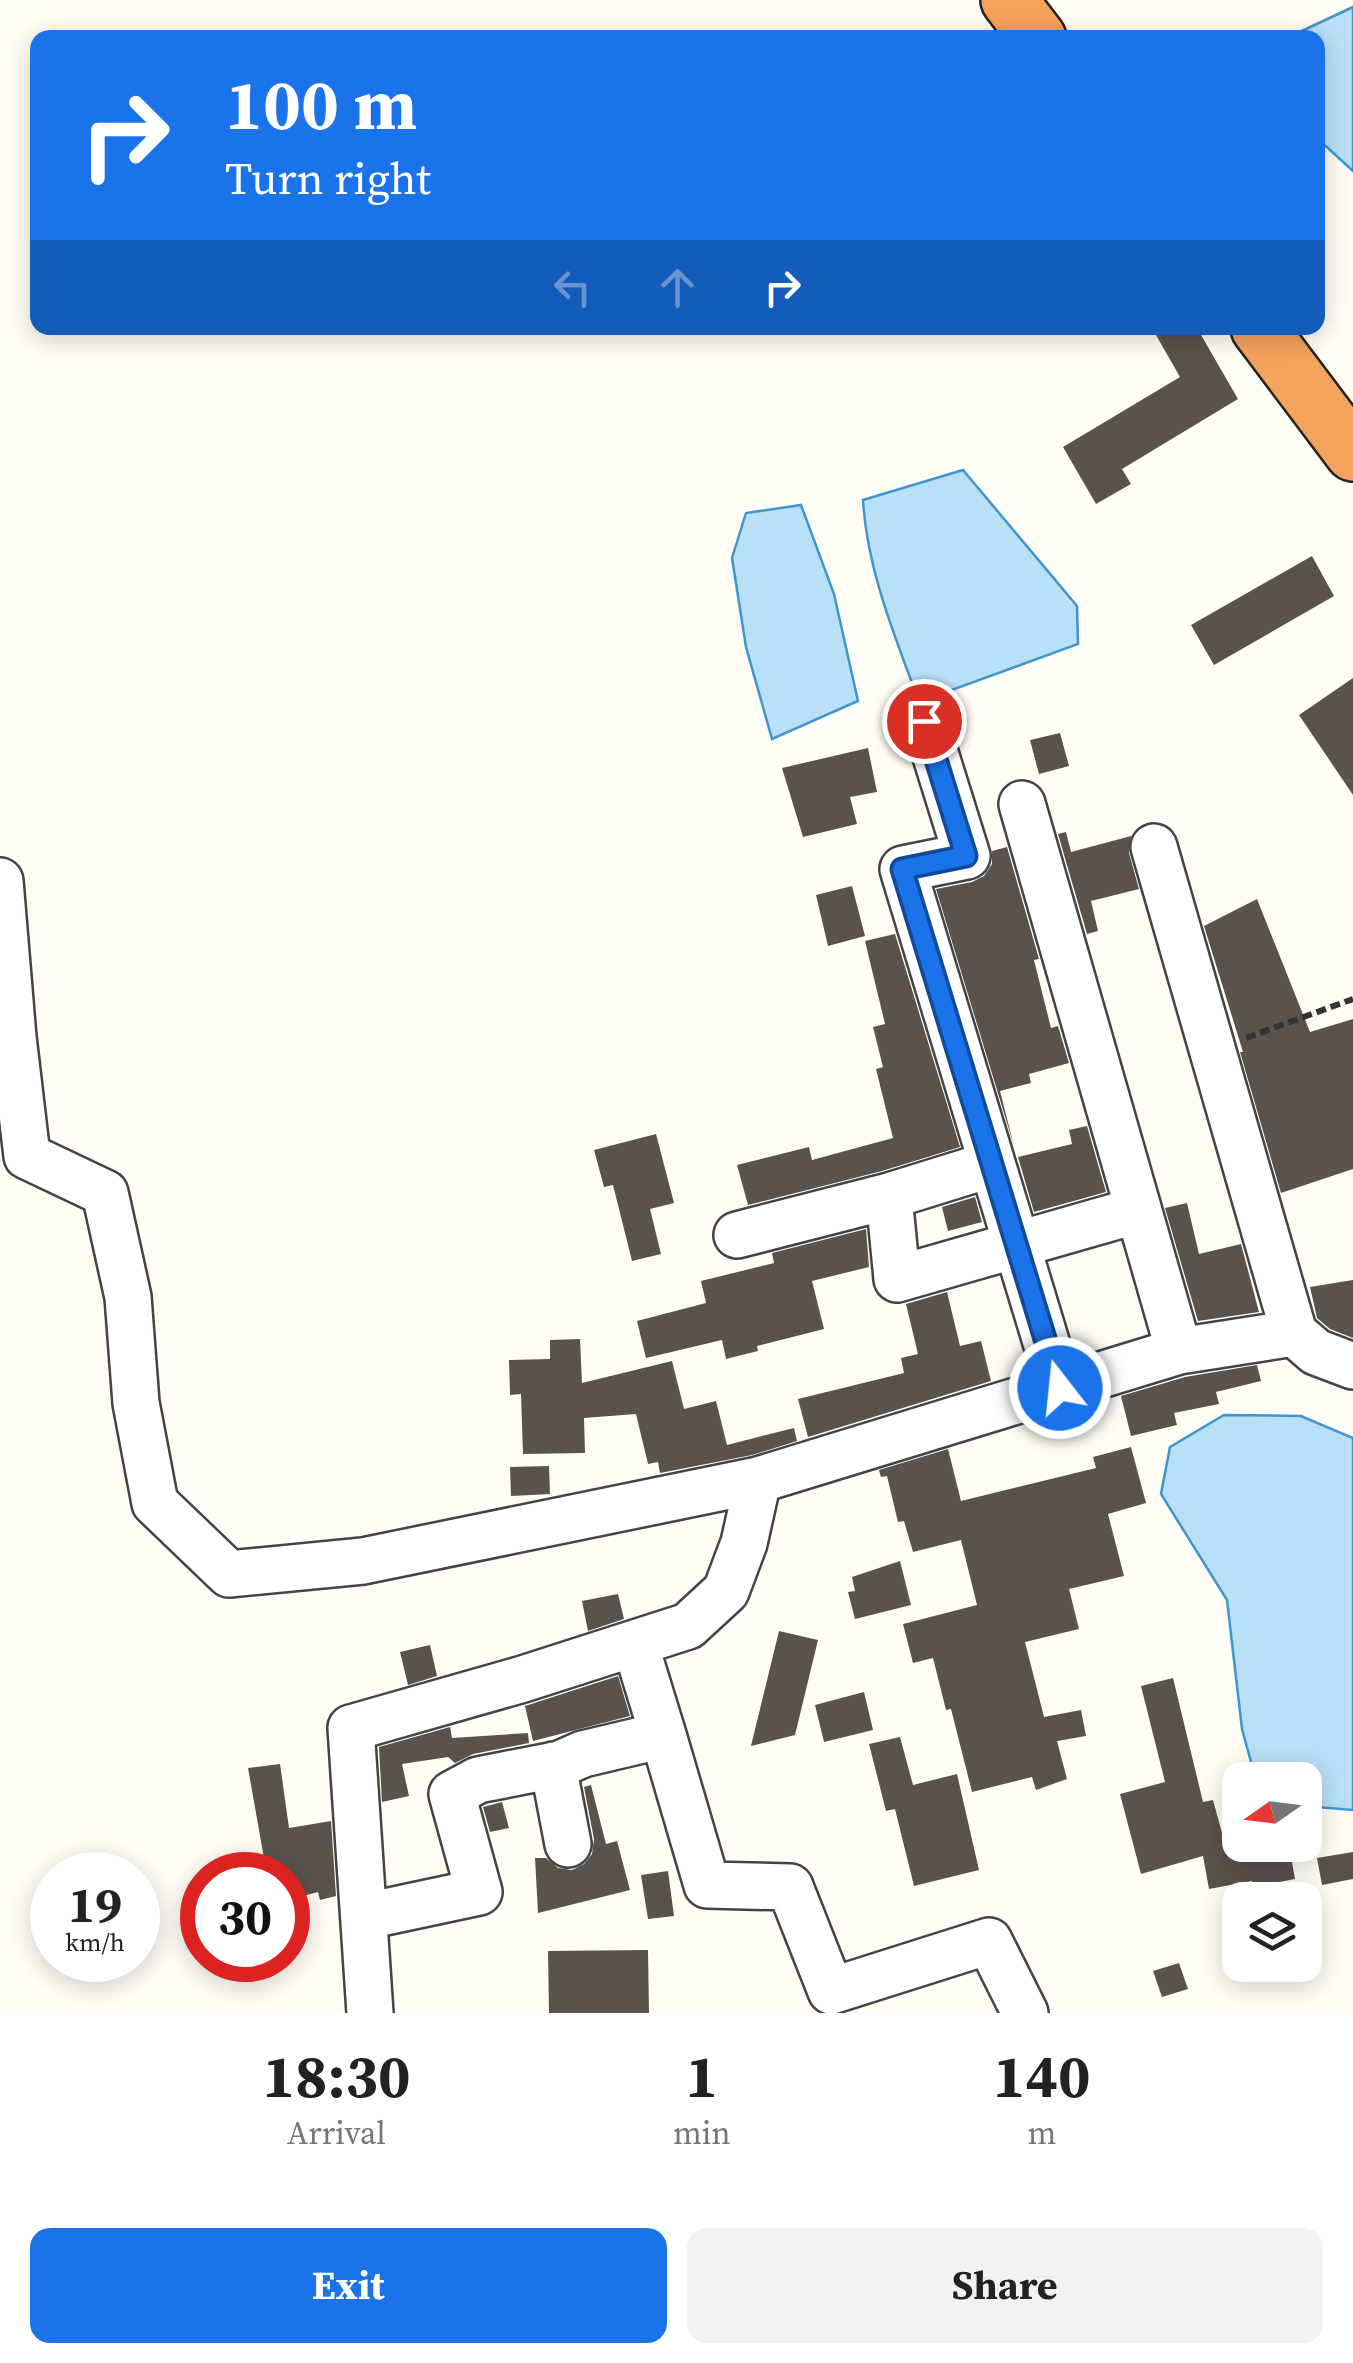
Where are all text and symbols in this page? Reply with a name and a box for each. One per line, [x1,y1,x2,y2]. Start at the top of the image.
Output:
text: 100 m [225,56,417,152]
icon: right [60,70,190,200]
text: Turn right [225,147,431,209]
icon: left [545,260,600,315]
icon: ahead [650,260,705,315]
icon: right [755,260,810,315]
pin [882,679,967,764]
icon: arrive [897,694,952,749]
position arrow [1008,1336,1112,1440]
north arrow [1222,1762,1322,1862]
map controls [1222,1762,1322,1982]
speed limit sign: 30 [180,1852,310,1982]
text: 19 [68,1870,122,1939]
button: layers [1222,1882,1322,1982]
text: km/h [65,1925,125,1959]
text: 18:30 [262,2035,410,2117]
text: 1 [685,2035,718,2117]
text: 140 [993,2035,1091,2117]
text: Arrival [287,2111,386,2155]
text: min [673,2111,731,2155]
text: m [1027,2111,1056,2155]
button: Exit [30,2228,667,2343]
button: Share [687,2228,1323,2343]

